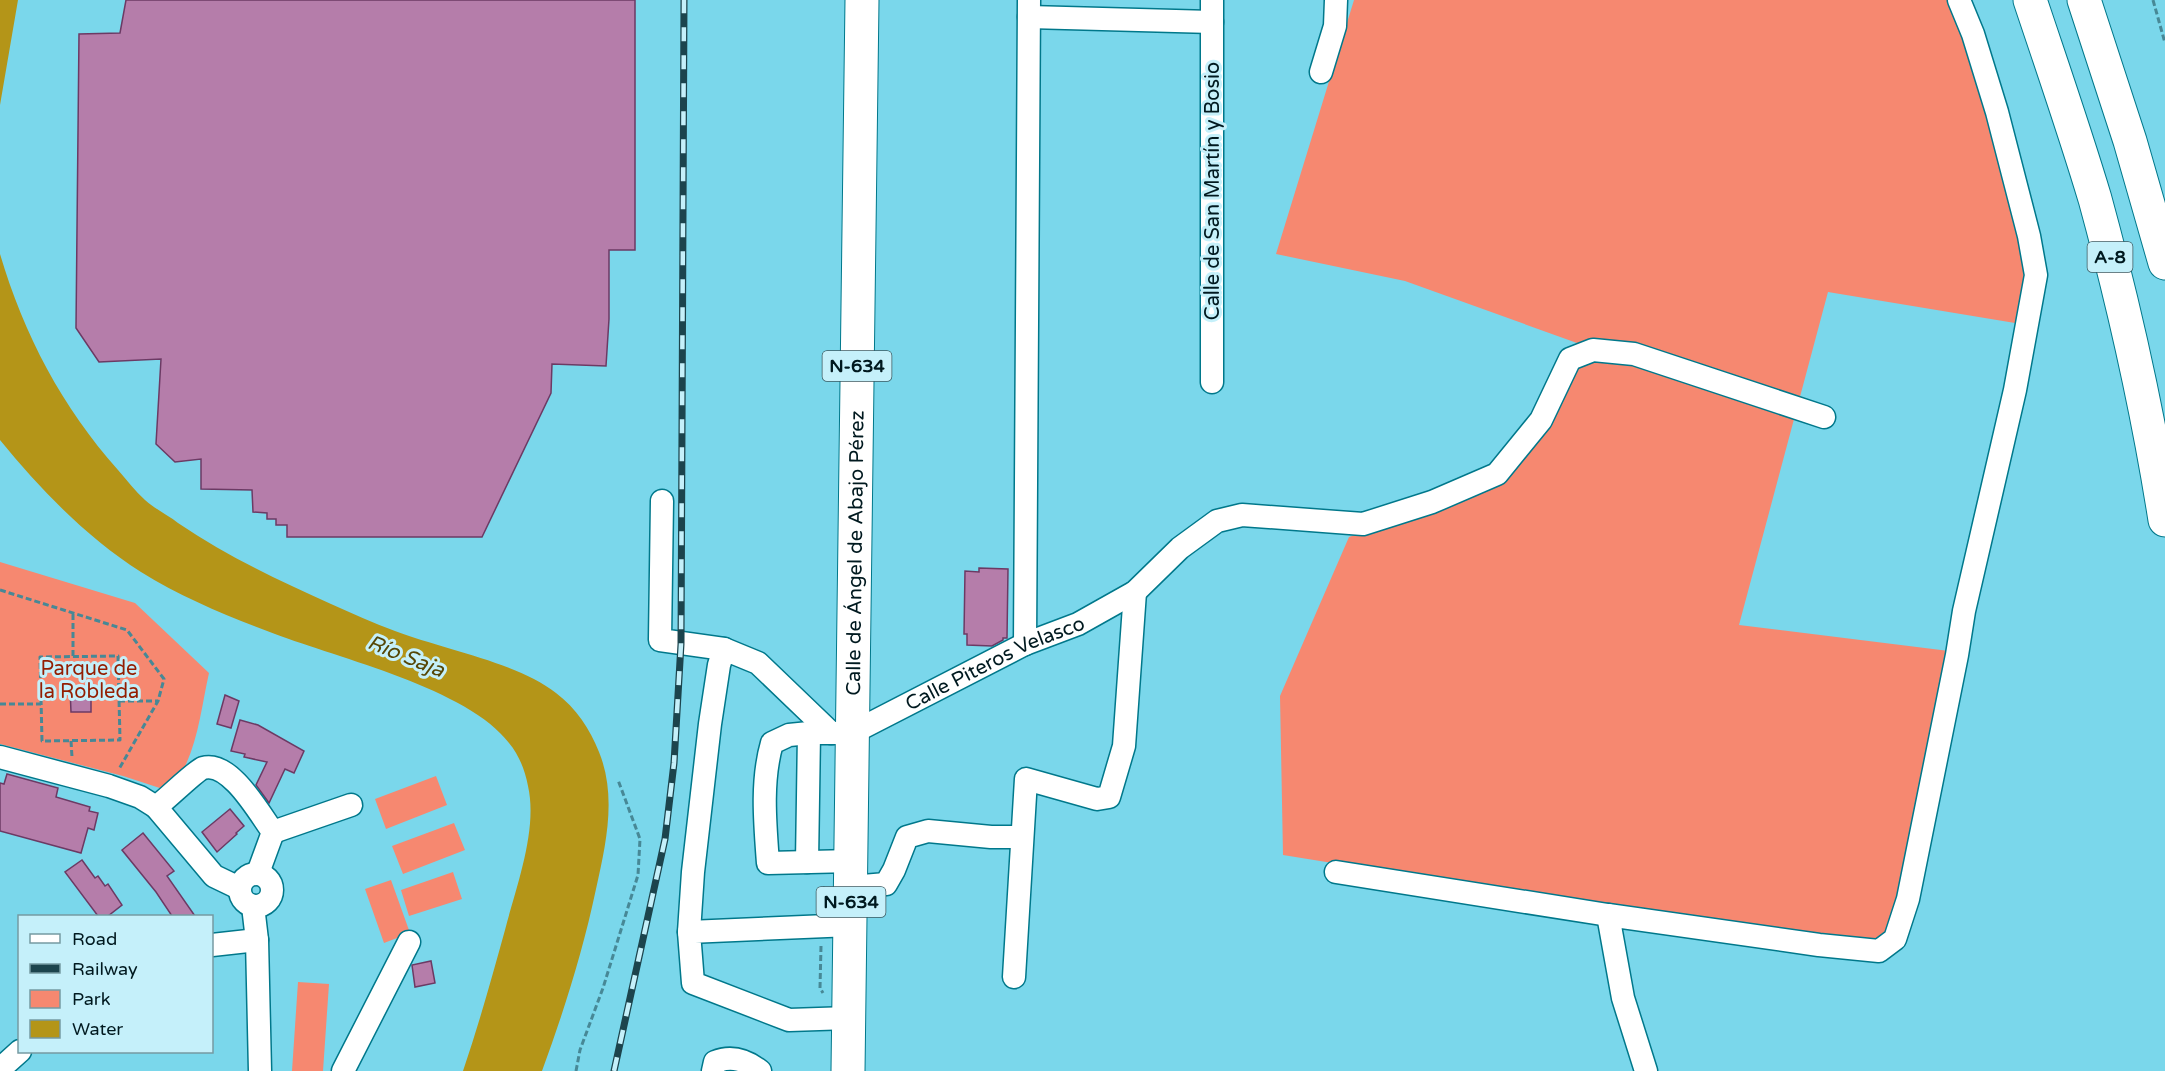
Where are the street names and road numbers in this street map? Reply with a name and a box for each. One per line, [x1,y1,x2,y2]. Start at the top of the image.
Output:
street label: Calle de San Martín y Bosio [1201,62,1225,320]
road number: A-8 [2088,242,2132,272]
road number: N-634 [822,351,892,381]
street label: Calle de Ángel de Abajo Pérez [842,410,870,696]
street label: Calle Piteros Velasco [902,612,1088,716]
road number: N-634 [816,887,886,917]

